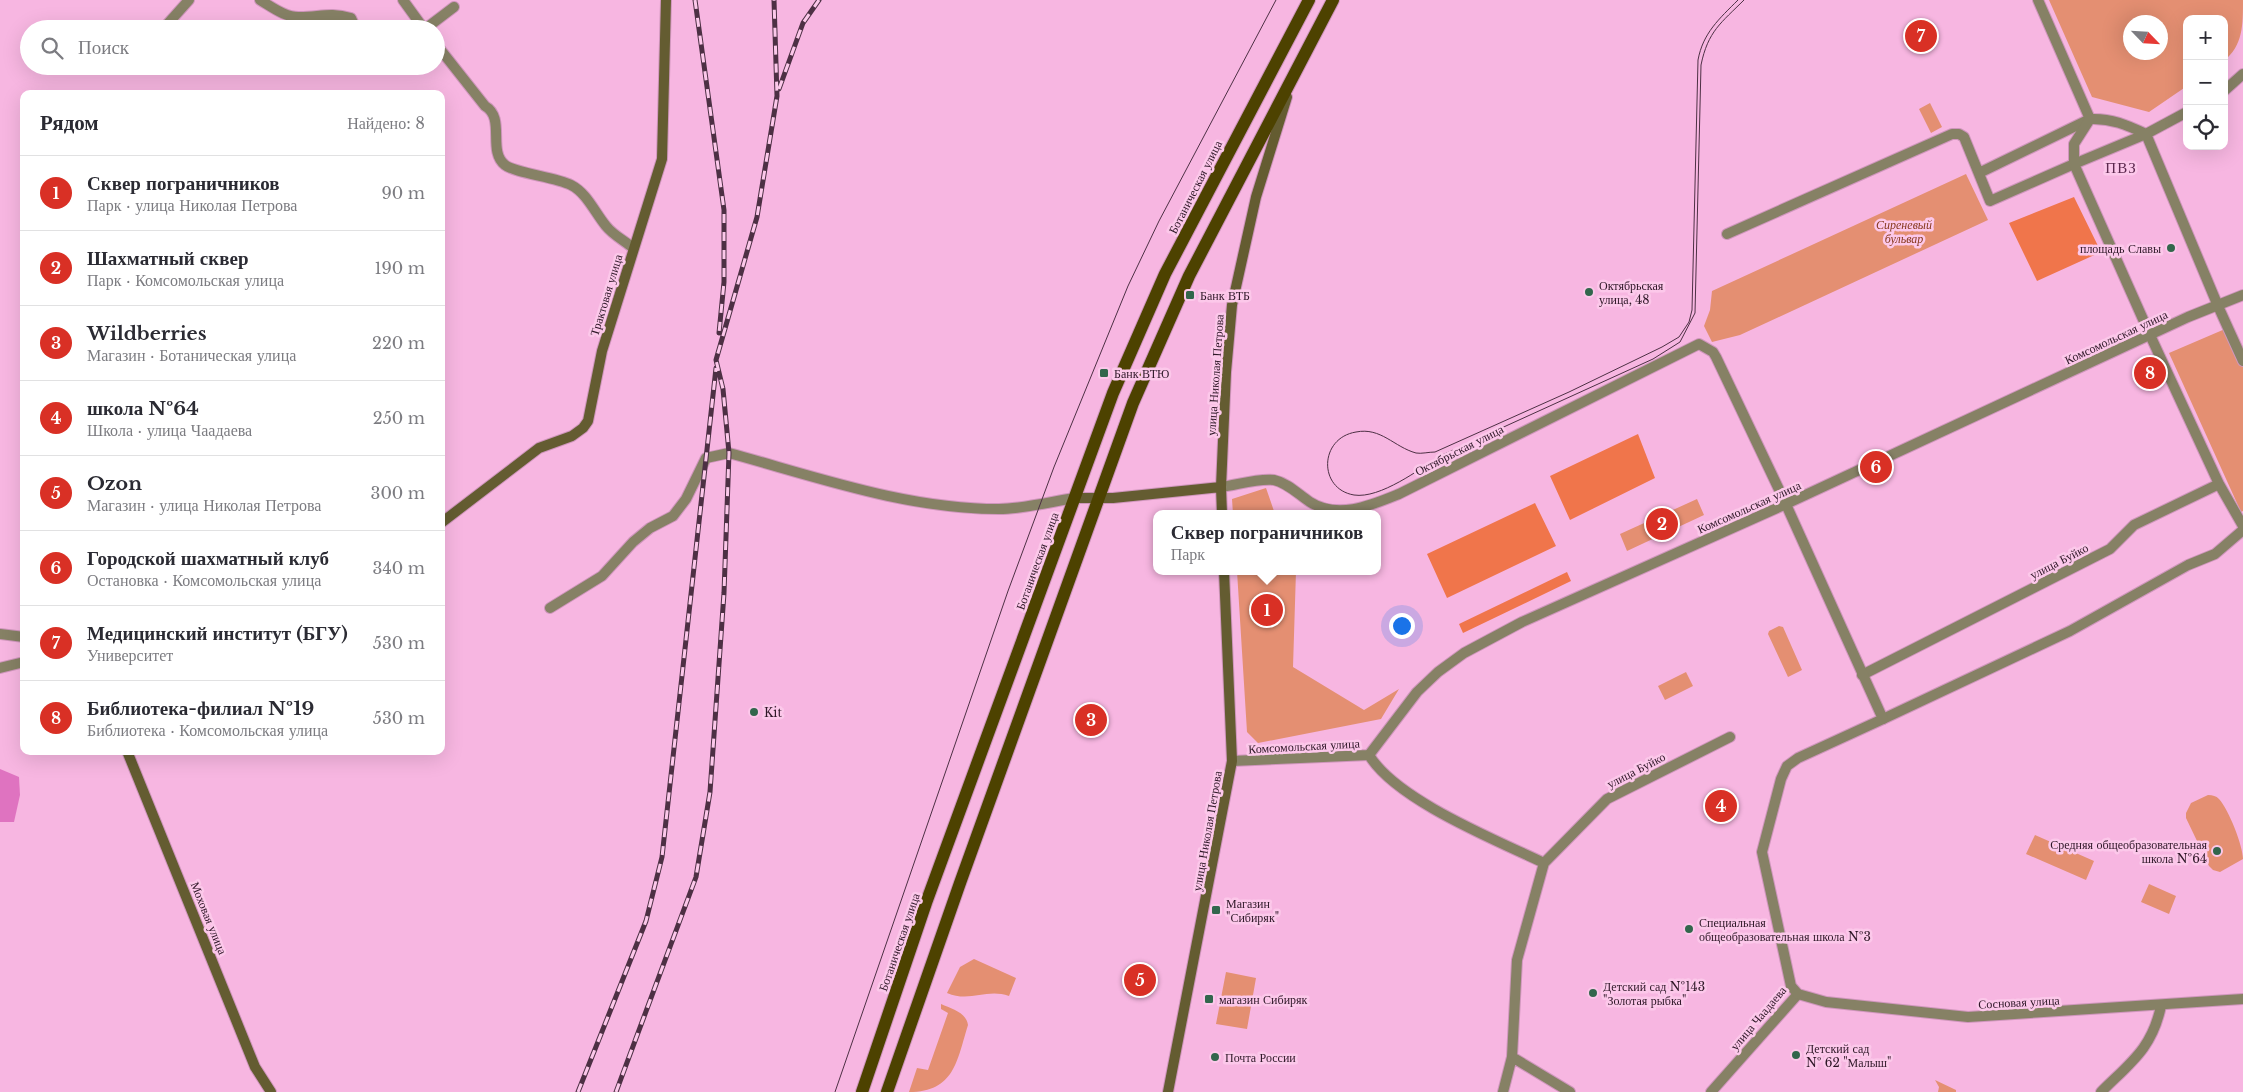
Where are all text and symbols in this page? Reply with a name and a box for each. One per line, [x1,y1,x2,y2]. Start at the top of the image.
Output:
north arrow [2123,15,2168,60]
map controls [2183,15,2228,150]
button: + [2183,15,2228,60]
pin: 7 [1905,17,1937,55]
search box [20,20,445,75]
icon: search [38,34,66,62]
text: Поиск [78,36,129,59]
button: − [2183,60,2228,105]
button: locate [2183,105,2228,150]
text: Рядом [40,110,99,136]
text: Найдено: 8 [347,113,425,133]
street label: Ботаническая улица [1165,137,1225,236]
district label: ПВЗ [2105,158,2137,177]
text: Сквер пограничников [87,172,280,195]
text: 1 [53,183,59,203]
text: 90 m [382,183,425,203]
text: Парк · улица Николая Петрова [87,195,297,215]
park label: Сиреневый бульвар [1876,217,1932,246]
place label: площадь Славы [2080,241,2161,256]
marker: площадь Славы [2165,242,2177,254]
text: Шахматный сквер [87,247,248,270]
street label: Трактовая улица [586,252,626,338]
text: 2 [51,258,61,278]
text: 190 m [374,258,425,278]
text: Парк · Комсомольская улица [87,270,284,290]
place label: Октябрьская улица, 48 [1599,278,1664,307]
marker: Октябрьская улица, 48 [1583,286,1595,298]
place label: Банк ВТБ [1200,288,1250,303]
marker: Банк ВТБ [1184,289,1196,301]
street label: Комсомольская улица [2062,306,2170,367]
street label: улица Николая Петрова [1203,313,1227,436]
text: Wildberries [87,322,207,345]
text: 3 [51,333,61,353]
text: 220 m [372,333,425,353]
text: Магазин · Ботаническая улица [87,345,296,365]
pin: 8 [2134,354,2166,392]
place label: Банк ВТЮ [1114,366,1169,381]
marker: Банк ВТЮ [1098,367,1110,379]
text: школа №64 [87,397,199,420]
text: 4 [51,408,61,428]
text: 250 m [373,408,425,428]
text: Школа · улица Чаадаева [87,420,252,440]
street label: Октябрьская улица [1412,421,1506,479]
pin: 6 [1860,448,1892,486]
text: Ozon [87,472,142,495]
street label: Комсомольская улица [1695,477,1804,537]
text: 5 [51,483,61,503]
text: 300 m [371,483,425,503]
text: Магазин · улица Николая Петрова [87,495,321,515]
pin: 2 [1646,505,1678,543]
street label: Ботаническая улица [1012,509,1062,612]
popup [1153,510,1381,575]
text: Сквер пограничников [1171,521,1363,544]
street label: улица Буйко [2027,540,2091,582]
text: Парк [1171,544,1205,564]
text: Городской шахматный клуб [87,547,329,570]
text: 6 [51,558,61,578]
text: 340 m [373,558,425,578]
text: Остановка · Комсомольская улица [87,570,321,590]
pin: 1 [1251,591,1283,629]
your location [1389,613,1415,639]
text: Медицинский институт (БГУ) [87,622,348,645]
text: 7 [52,633,60,653]
text: 530 m [373,633,425,653]
text: Университет [87,645,173,665]
text: Библиотека-филиал №19 [87,697,314,720]
pin: 3 [1075,701,1107,739]
place label: Kit [764,705,782,720]
marker: Kit [748,706,760,718]
text: 8 [51,708,61,728]
text: 530 m [373,708,425,728]
text: Библиотека · Комсомольская улица [87,720,328,740]
street label: Комсомольская улица [1248,736,1361,756]
street label: улица Буйко [1604,749,1668,791]
street label: улица Николая Петрова [1189,769,1225,892]
pin: 4 [1705,787,1737,825]
place label: Средняя общеобразовательная школа №64 [2050,837,2207,866]
marker: Средняя общеобразовательная школа №64 [2211,845,2223,857]
street label: Моховая улица [188,879,231,957]
street label: Ботаническая улица [875,890,923,993]
place label: Магазин "Сибиряк" [1226,896,1279,925]
marker: Магазин "Сибиряк" [1210,904,1222,916]
place label: Специальная общеобразовательная школа №3 [1699,915,1871,944]
marker: Специальная общеобразовательная школа №3 [1683,923,1695,935]
pin: 5 [1124,961,1156,999]
place label: Детский сад №143 "Золотая рыбка" [1603,979,1705,1008]
street label: улица Чаадаева [1727,982,1790,1053]
marker: Детский сад №143 "Золотая рыбка" [1587,987,1599,999]
place label: магазин Сибиряк [1219,992,1308,1007]
street label: Сосновая улица [1978,992,2061,1012]
marker: магазин Сибиряк [1203,993,1215,1005]
place label: Детский сад № 62 "Малыш" [1806,1041,1891,1070]
marker: Детский сад № 62 "Малыш" [1790,1049,1802,1061]
place label: Почта России [1225,1050,1296,1065]
marker: Почта России [1209,1051,1221,1063]

